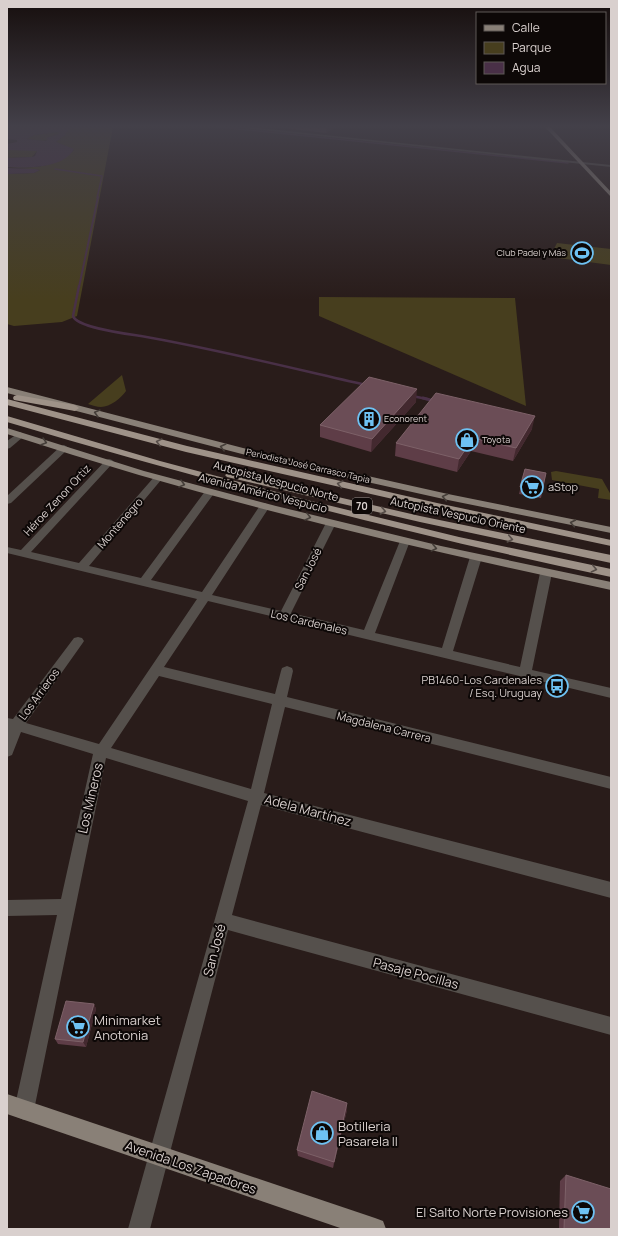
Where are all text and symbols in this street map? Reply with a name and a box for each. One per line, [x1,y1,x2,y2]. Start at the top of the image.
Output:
legend [476,12,606,84]
text: Calle [512,19,540,36]
text: Parque [512,39,551,56]
text: Agua [512,59,541,76]
sports icon: Club Padel y Más [569,240,595,266]
place label: Club Padel y Más [496,246,566,259]
building icon: Econorent [356,406,382,432]
one-way arrow [94,410,100,418]
place label: Econorent [384,412,428,425]
shop icon: Toyota [454,427,480,453]
place label: Toyota [482,433,510,446]
one-way arrow [41,437,48,446]
one-way arrow [156,438,163,447]
one-way arrow [220,443,226,451]
street label: Periodista José Carrasco Tapia [245,445,371,486]
street label: Autopista Vespucio Norte [212,457,341,505]
street label: Héroe Zenon Ortiz [20,461,94,539]
street label: Avenida Américo Vespucio [197,469,330,516]
supermarket icon: aStop [519,474,545,500]
one-way arrow [178,479,185,488]
place label: aStop [548,479,579,494]
one-way arrow [337,480,344,488]
street label: Autopista Vespucio Oriente [389,493,528,536]
one-way arrow [442,493,449,501]
street label: Montenegro [93,494,146,551]
road number: 70 [352,498,372,514]
one-way arrow [380,506,386,514]
one-way arrow [305,512,311,520]
one-way arrow [570,519,576,528]
one-way arrow [507,534,513,542]
one-way arrow [431,543,437,551]
street label: San José [291,545,325,592]
one-way arrow [591,565,598,573]
street label: Los Cardenales [269,605,349,638]
street label: Los Arrieros [15,665,62,722]
place label: PB1460-Los Cardenales / Esq. Uruguay [422,672,542,700]
bus stop icon: PB1460-Los Cardenales / Esq. Uruguay [544,673,570,699]
street label: Magdalena Carrera [336,708,433,745]
street label: Los Mineros [73,761,107,835]
street label: Adela Martínez [262,790,354,830]
street label: San José [198,921,230,978]
street label: Pasaje Pocillas [371,953,461,993]
place label: Minimarket Anotonia [94,1011,161,1044]
supermarket icon: Minimarket Anotonia [65,1014,91,1040]
place label: Botilleria Pasarela II [338,1117,398,1150]
shop icon: Botilleria Pasarela II [309,1120,335,1146]
street label: Avenida Los Zapadores [123,1136,259,1198]
supermarket icon: El Salto Norte Provisiones [570,1199,596,1225]
place label: El Salto Norte Provisiones [416,1203,568,1221]

